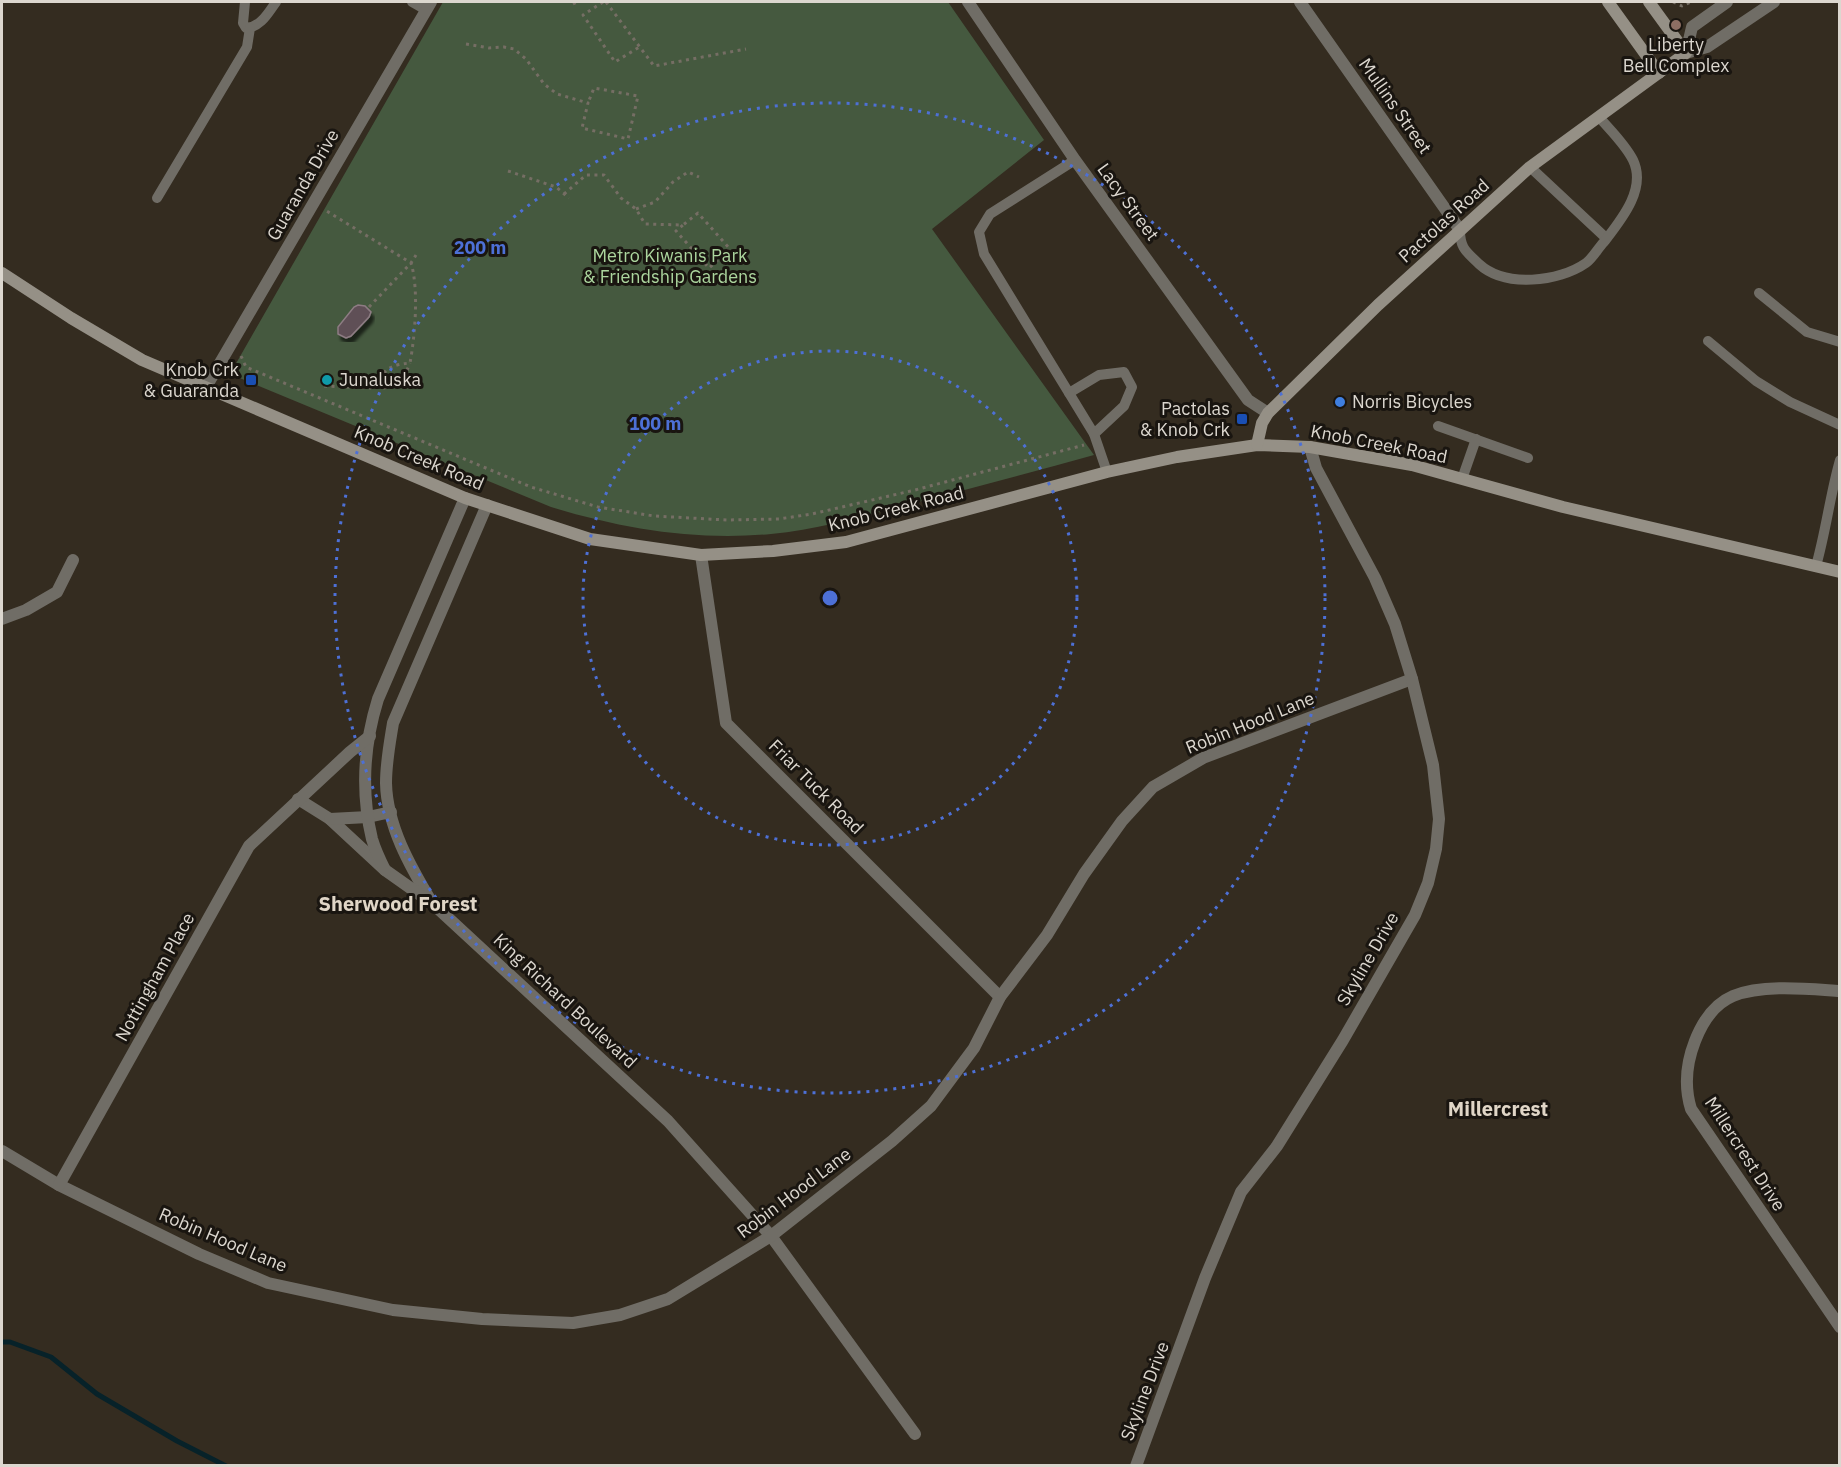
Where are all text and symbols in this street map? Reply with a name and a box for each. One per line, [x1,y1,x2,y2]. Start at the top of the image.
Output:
marker: Liberty Bell Complex [1669,18,1683,32]
place label: Liberty Bell Complex [1623,33,1729,77]
street label: Mullins Street [1354,53,1437,158]
street label: Guaranda Drive [261,125,344,245]
street label: Lacy Street [1093,158,1164,245]
street label: Pactolas Road [1393,174,1494,268]
text: 200 m [454,236,506,259]
park label: Metro Kiwanis Park & Friendship Gardens [583,244,757,288]
place label: Knob Crk & Guaranda [143,358,240,402]
place label: Junaluska [339,368,422,391]
marker: Knob Crk & Guaranda [244,373,258,387]
marker: Junaluska [320,373,334,387]
place label: Norris Bicycles [1352,390,1472,413]
marker: Norris Bicycles [1333,395,1347,409]
place label: Pactolas & Knob Crk [1140,397,1231,441]
text: 100 m [629,412,681,435]
marker: Pactolas & Knob Crk [1235,412,1249,426]
street label: Knob Creek Road [1309,419,1449,468]
street label: Knob Creek Road [351,420,488,495]
street label: Knob Creek Road [826,481,966,536]
centre of rings [820,588,840,608]
street label: Robin Hood Lane [1182,686,1318,759]
street label: Friar Tuck Road [764,734,869,839]
district label: Sherwood Forest [318,890,478,917]
street label: Nottingham Place [110,908,199,1045]
street label: Skyline Drive [1331,908,1404,1010]
street label: King Richard Boulevard [489,928,642,1073]
street label: Millercrest Drive [1700,1092,1791,1215]
district label: Millercrest [1448,1095,1548,1122]
street label: Robin Hood Lane [732,1142,855,1243]
street label: Robin Hood Lane [156,1202,291,1277]
street label: Skyline Drive [1115,1338,1174,1444]

